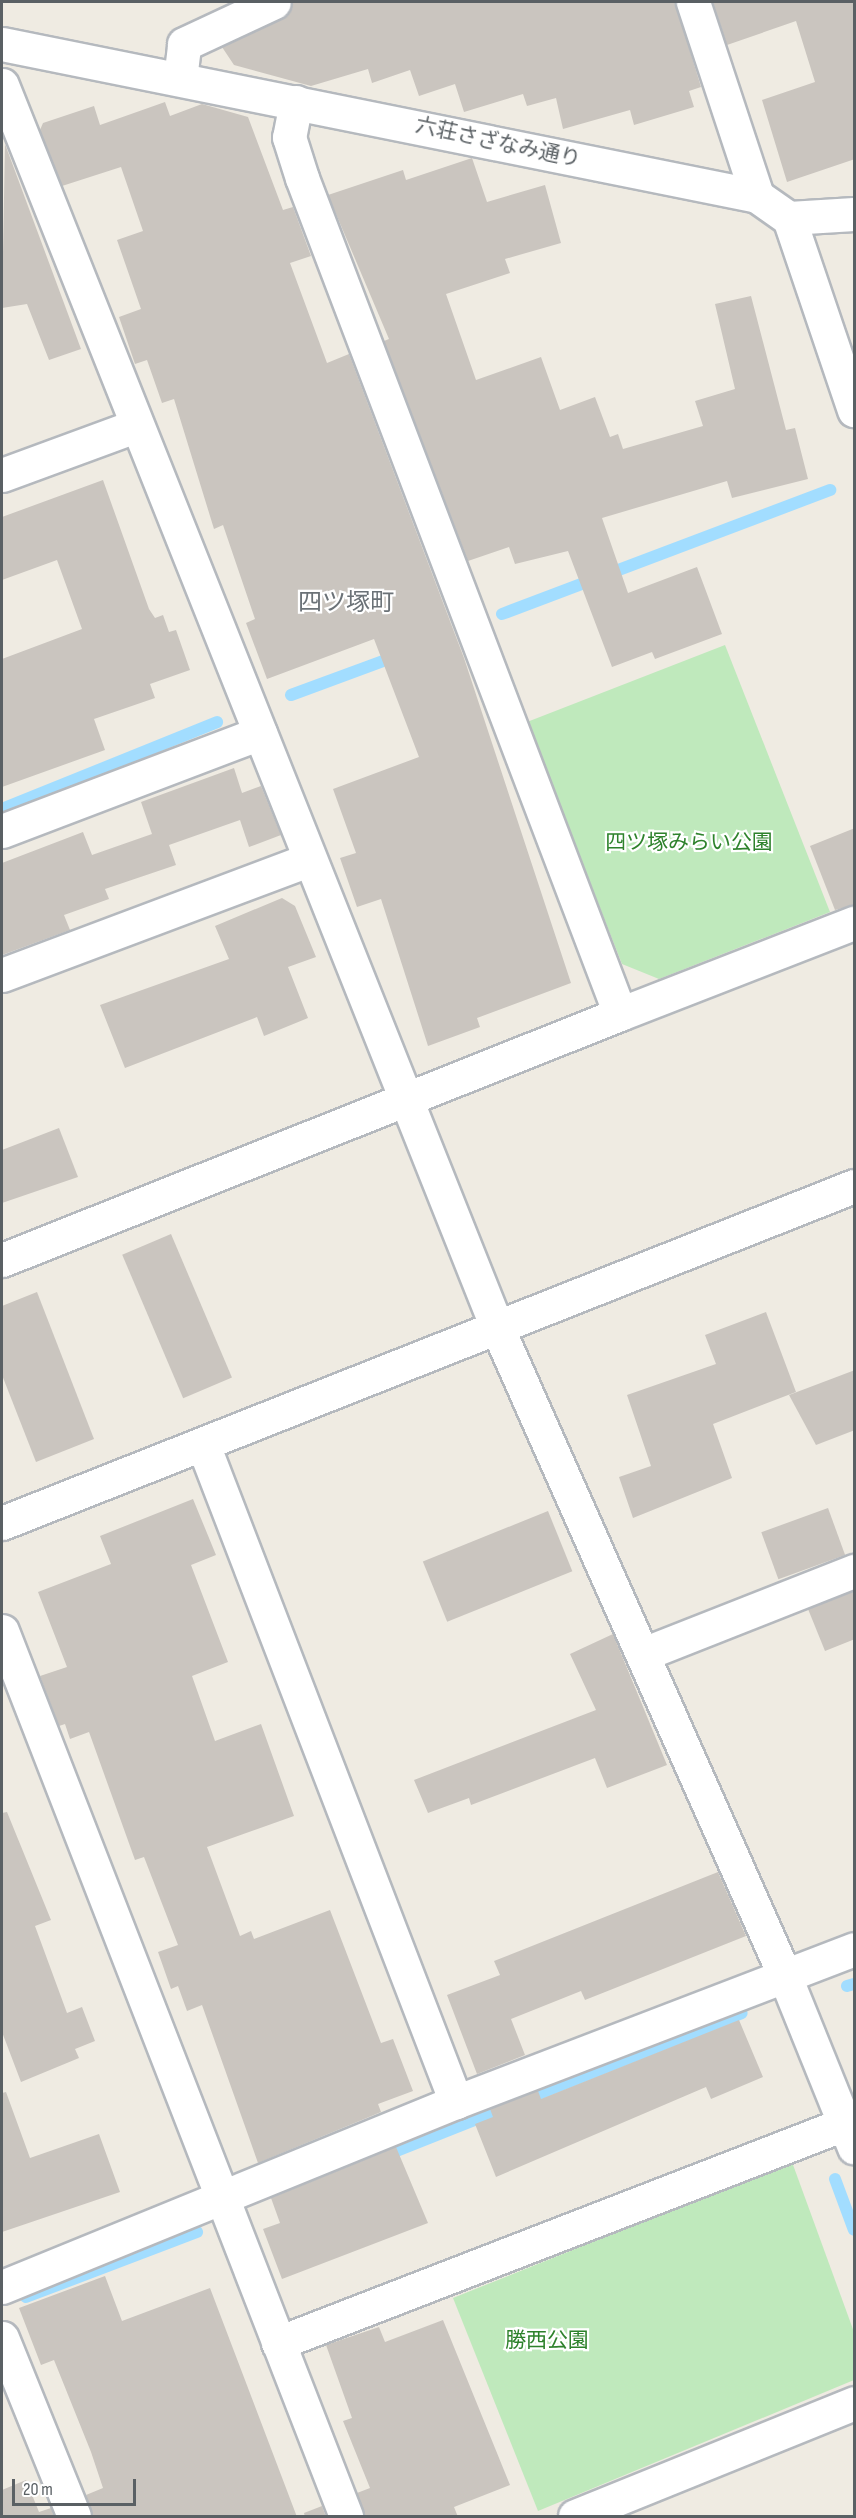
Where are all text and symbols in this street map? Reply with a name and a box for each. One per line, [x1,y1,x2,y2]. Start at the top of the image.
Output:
street label: 六荘さざなみ通り [413,113,583,173]
district label: 四ツ塚町 [298,589,394,617]
park label: 四ツ塚みらい公園 [605,830,773,856]
park label: 勝西公園 [505,2328,589,2354]
scale bar [15,2467,140,2505]
text: 20 m [23,2479,53,2500]

